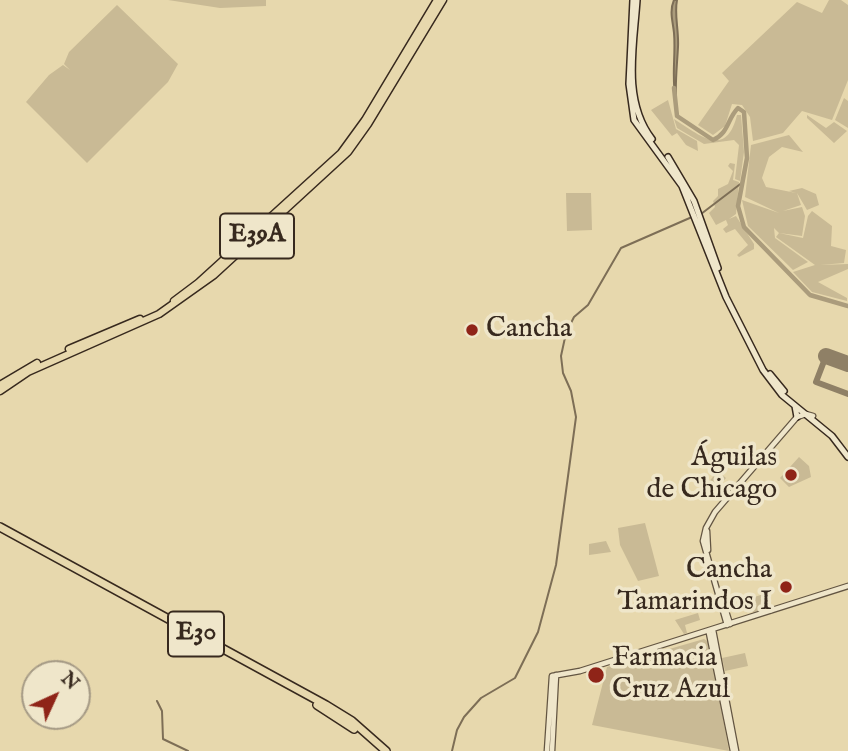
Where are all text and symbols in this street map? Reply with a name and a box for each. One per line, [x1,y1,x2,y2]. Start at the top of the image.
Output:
road number: E39A [220,214,294,258]
place label: Cancha [486,313,572,347]
marker: Cancha [464,322,480,338]
place label: Águilas de Chicago [647,442,777,508]
marker: Águilas de Chicago [783,467,799,483]
place label: Cancha Tamarindos I [617,554,772,620]
marker: Cancha Tamarindos I [778,579,794,595]
road number: E30 [168,612,224,656]
place label: Farmacia Cruz Azul [612,642,730,708]
north arrow [21,660,91,730]
marker: Farmacia Cruz Azul [586,665,606,685]
text: N [55,667,84,696]

